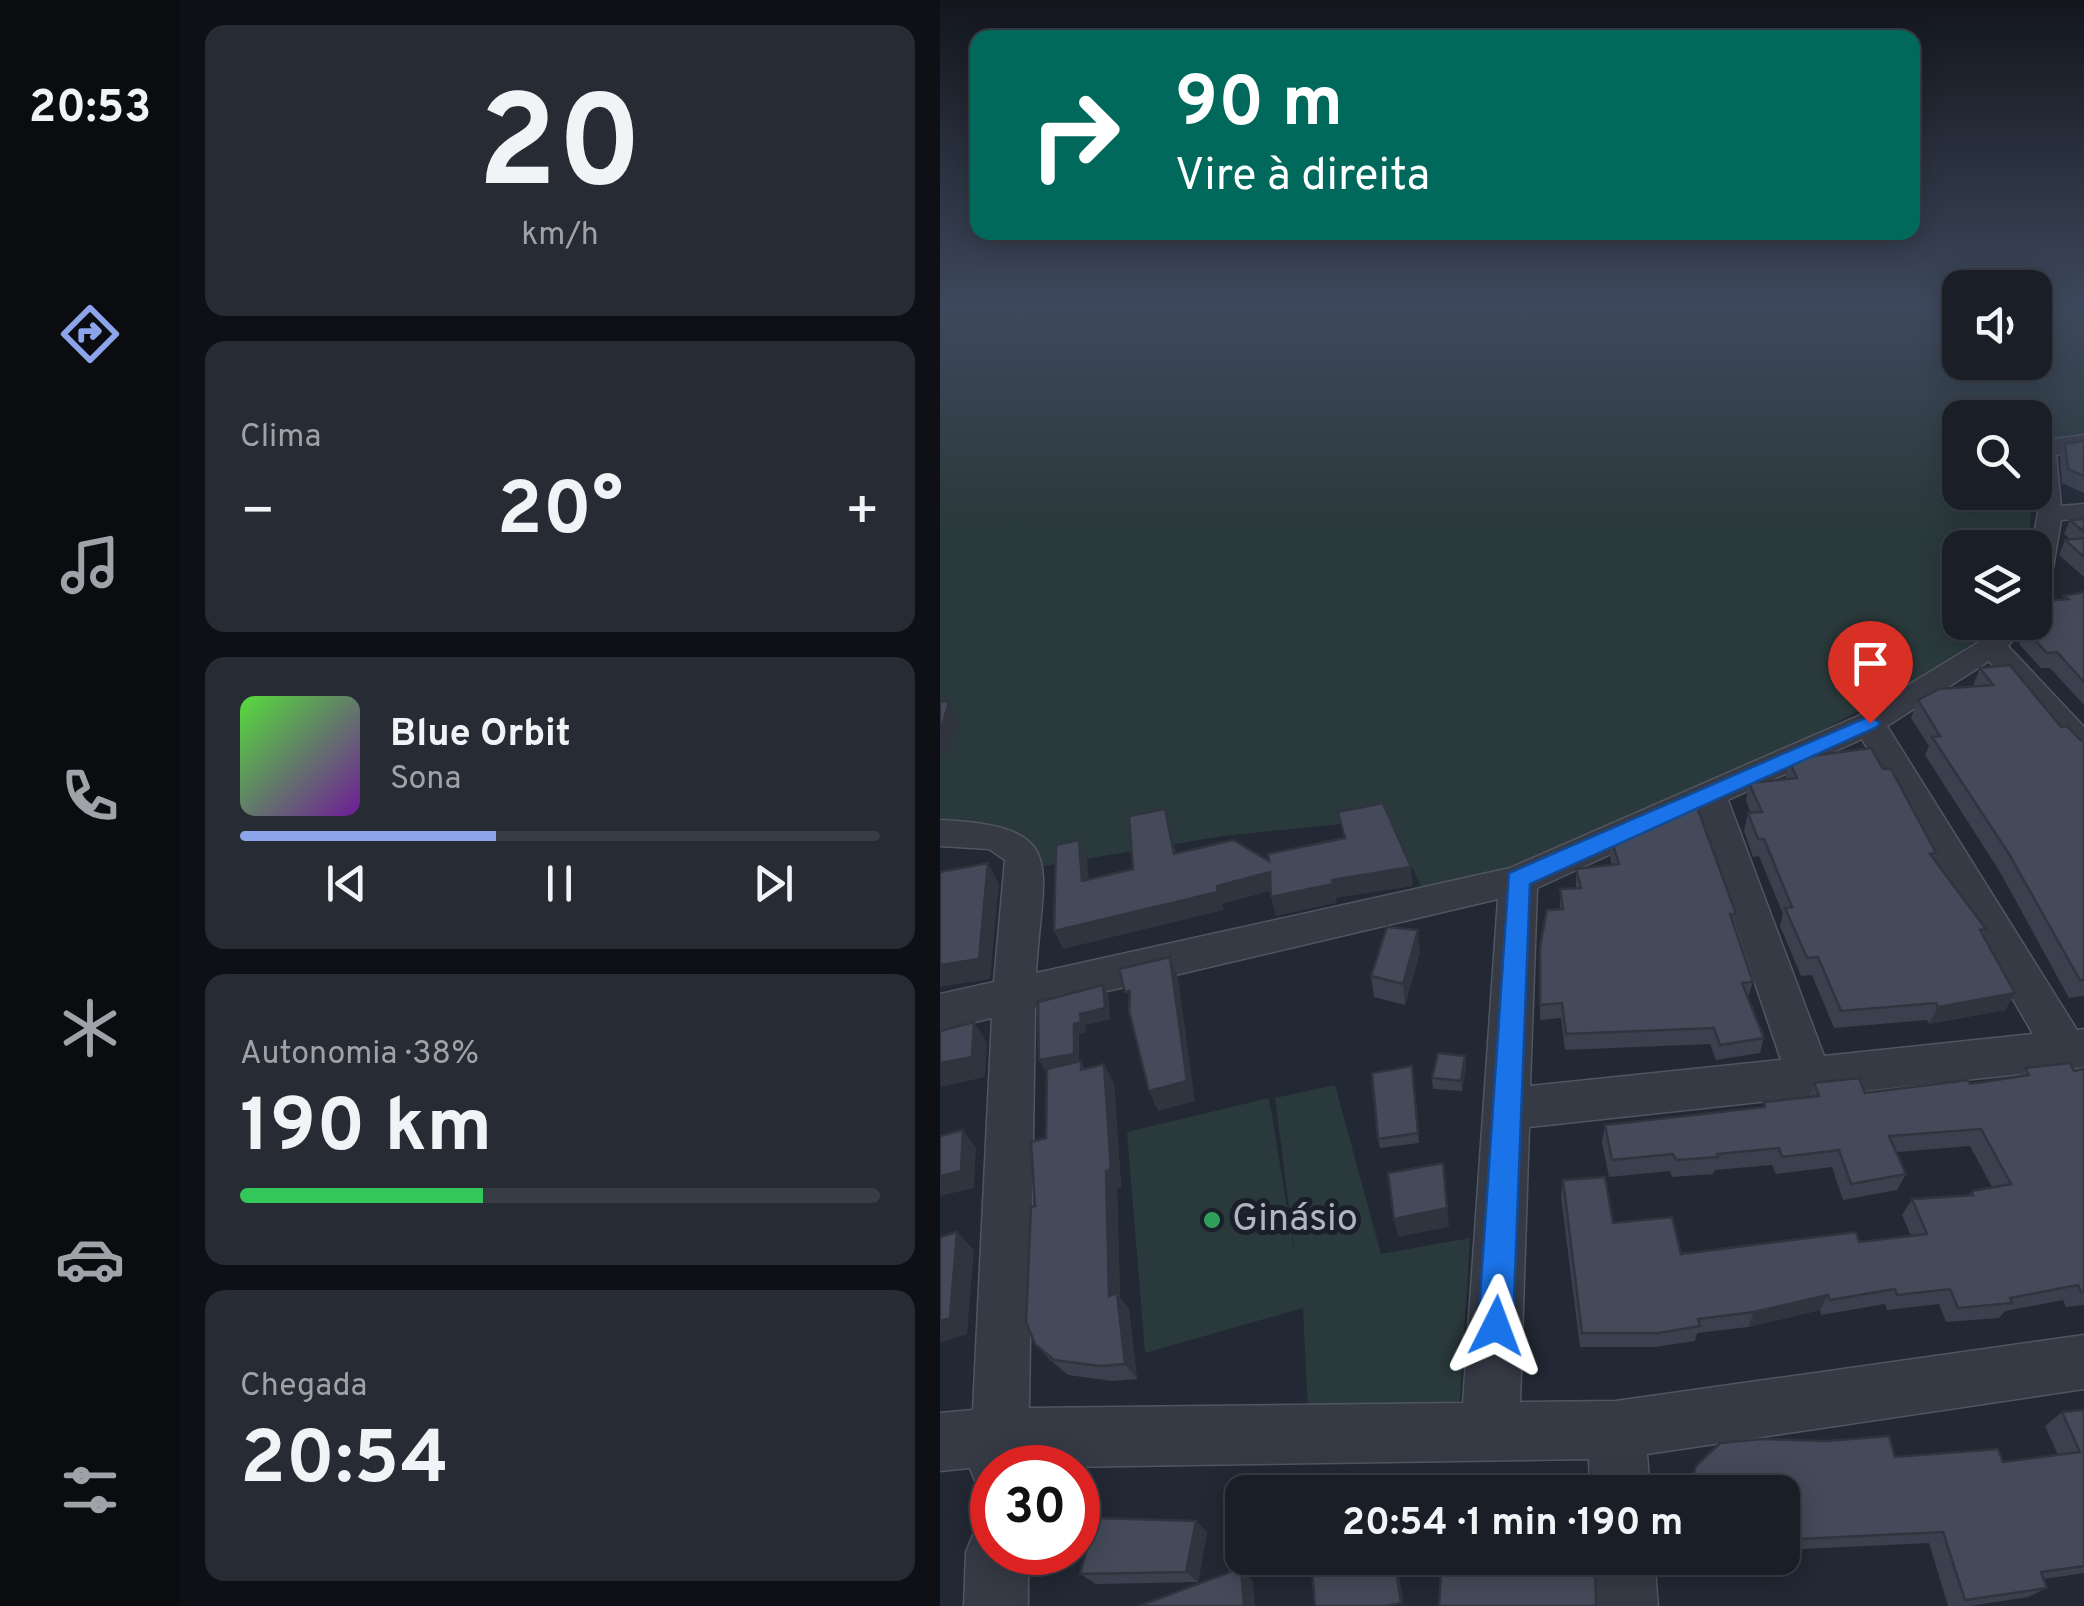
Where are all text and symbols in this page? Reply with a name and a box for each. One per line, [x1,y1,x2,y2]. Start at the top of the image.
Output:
text: 90 m [1175,62,1343,151]
text: 20 [478,68,642,233]
icon: right [1010,70,1140,200]
text: 20:53 [29,81,151,138]
text: Vire à direita [1175,149,1430,206]
text: km/h [521,216,599,256]
map controls [1942,270,2052,640]
button: sound [1942,270,2052,380]
icon: directions [55,299,125,369]
button: search [1942,400,2052,510]
text: Clima [240,418,321,458]
text: 20° [497,466,623,561]
text: − [240,479,275,549]
text: + [845,479,880,549]
icon: music [55,530,125,600]
button: layers [1942,530,2052,640]
pin [1828,621,1913,724]
icon: arrive [1843,636,1898,691]
text: Blue Orbit [390,711,571,760]
text: Sona [390,760,461,800]
icon: phone [55,761,125,831]
icon: previous [319,856,374,911]
icon: pause [532,856,587,911]
icon: next [746,856,801,911]
icon: climate [55,993,125,1063]
text: Autonomia · 38% [240,1035,479,1075]
text: 190 km [240,1083,492,1178]
place label: Ginásio [1232,1196,1358,1245]
marker: Ginásio [1201,1209,1223,1231]
icon: car [55,1224,125,1294]
position arrow [1444,1274,1548,1378]
text: Chegada [240,1367,367,1407]
text: 20:54 [240,1415,449,1510]
speed limit sign: 30 [970,1445,1100,1575]
icon: filters [55,1455,125,1525]
text: 20:54 · 1 min · 190 m [1342,1500,1683,1549]

